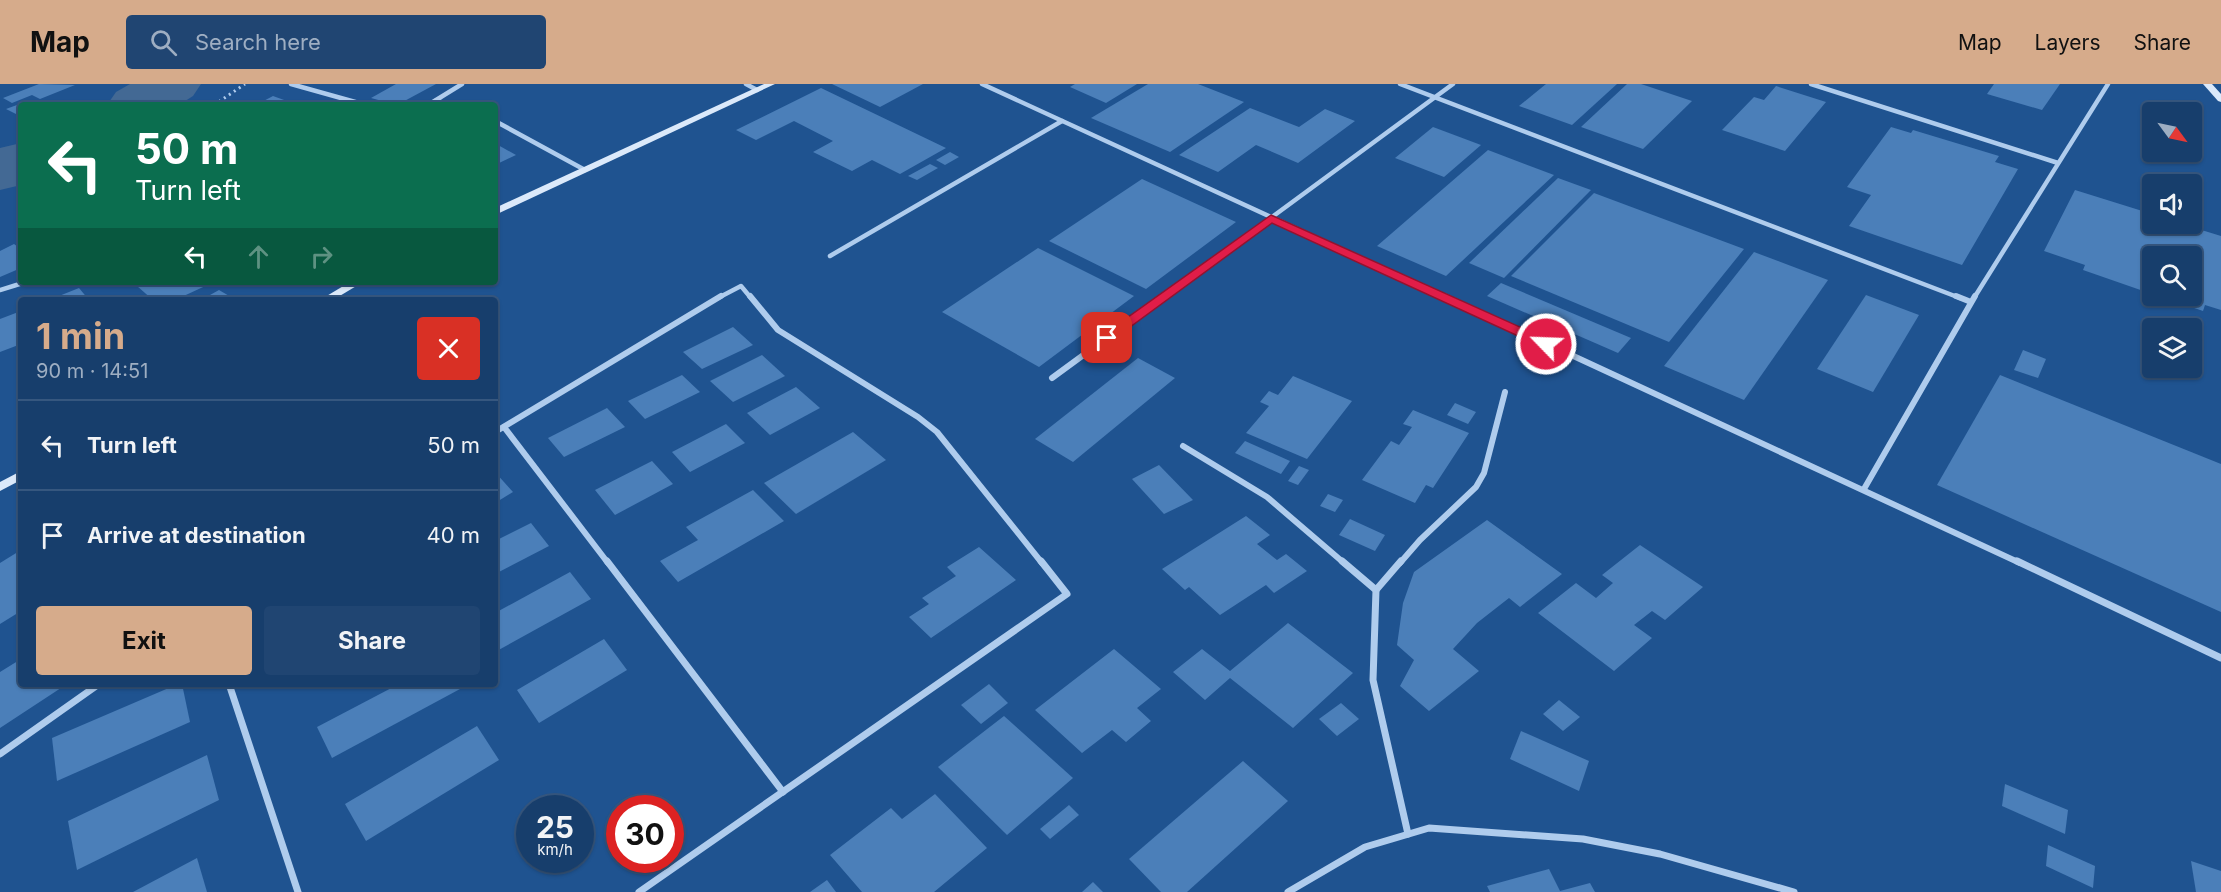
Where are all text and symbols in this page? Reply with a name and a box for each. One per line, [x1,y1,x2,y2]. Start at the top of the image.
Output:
search box [126,15,546,69]
text: Map [30,25,90,59]
icon: search [147,26,180,59]
text: Search here [195,29,321,55]
text: Map [1958,30,2002,55]
text: Layers [2035,30,2101,55]
text: Share [2134,30,2191,55]
north arrow [2142,102,2202,162]
map controls [2142,102,2202,378]
text: 50 m [135,123,238,174]
icon: left [36,126,114,204]
text: Turn left [135,174,241,207]
button: sound [2142,174,2202,234]
icon: left [179,240,212,273]
icon: ahead [242,240,275,273]
icon: right [305,240,338,273]
button: search [2142,246,2202,306]
pin [1081,312,1132,363]
position arrow [1514,312,1578,376]
text: 1 min [36,314,125,358]
button: close [417,317,480,380]
button: layers [2142,318,2202,378]
icon: arrive [1090,321,1123,354]
text: 90 m · 14:51 [36,359,148,383]
icon: left [36,429,69,462]
text: Turn left [87,432,177,458]
text: 50 m [427,432,480,458]
icon: arrive [36,519,69,552]
text: Arrive at destination [87,522,306,548]
text: 40 m [426,522,480,548]
button: Exit [36,606,252,675]
button: Share [264,606,480,675]
speed limit sign: 30 [606,795,684,873]
text: 25 [536,809,574,845]
text: km/h [537,840,573,859]

